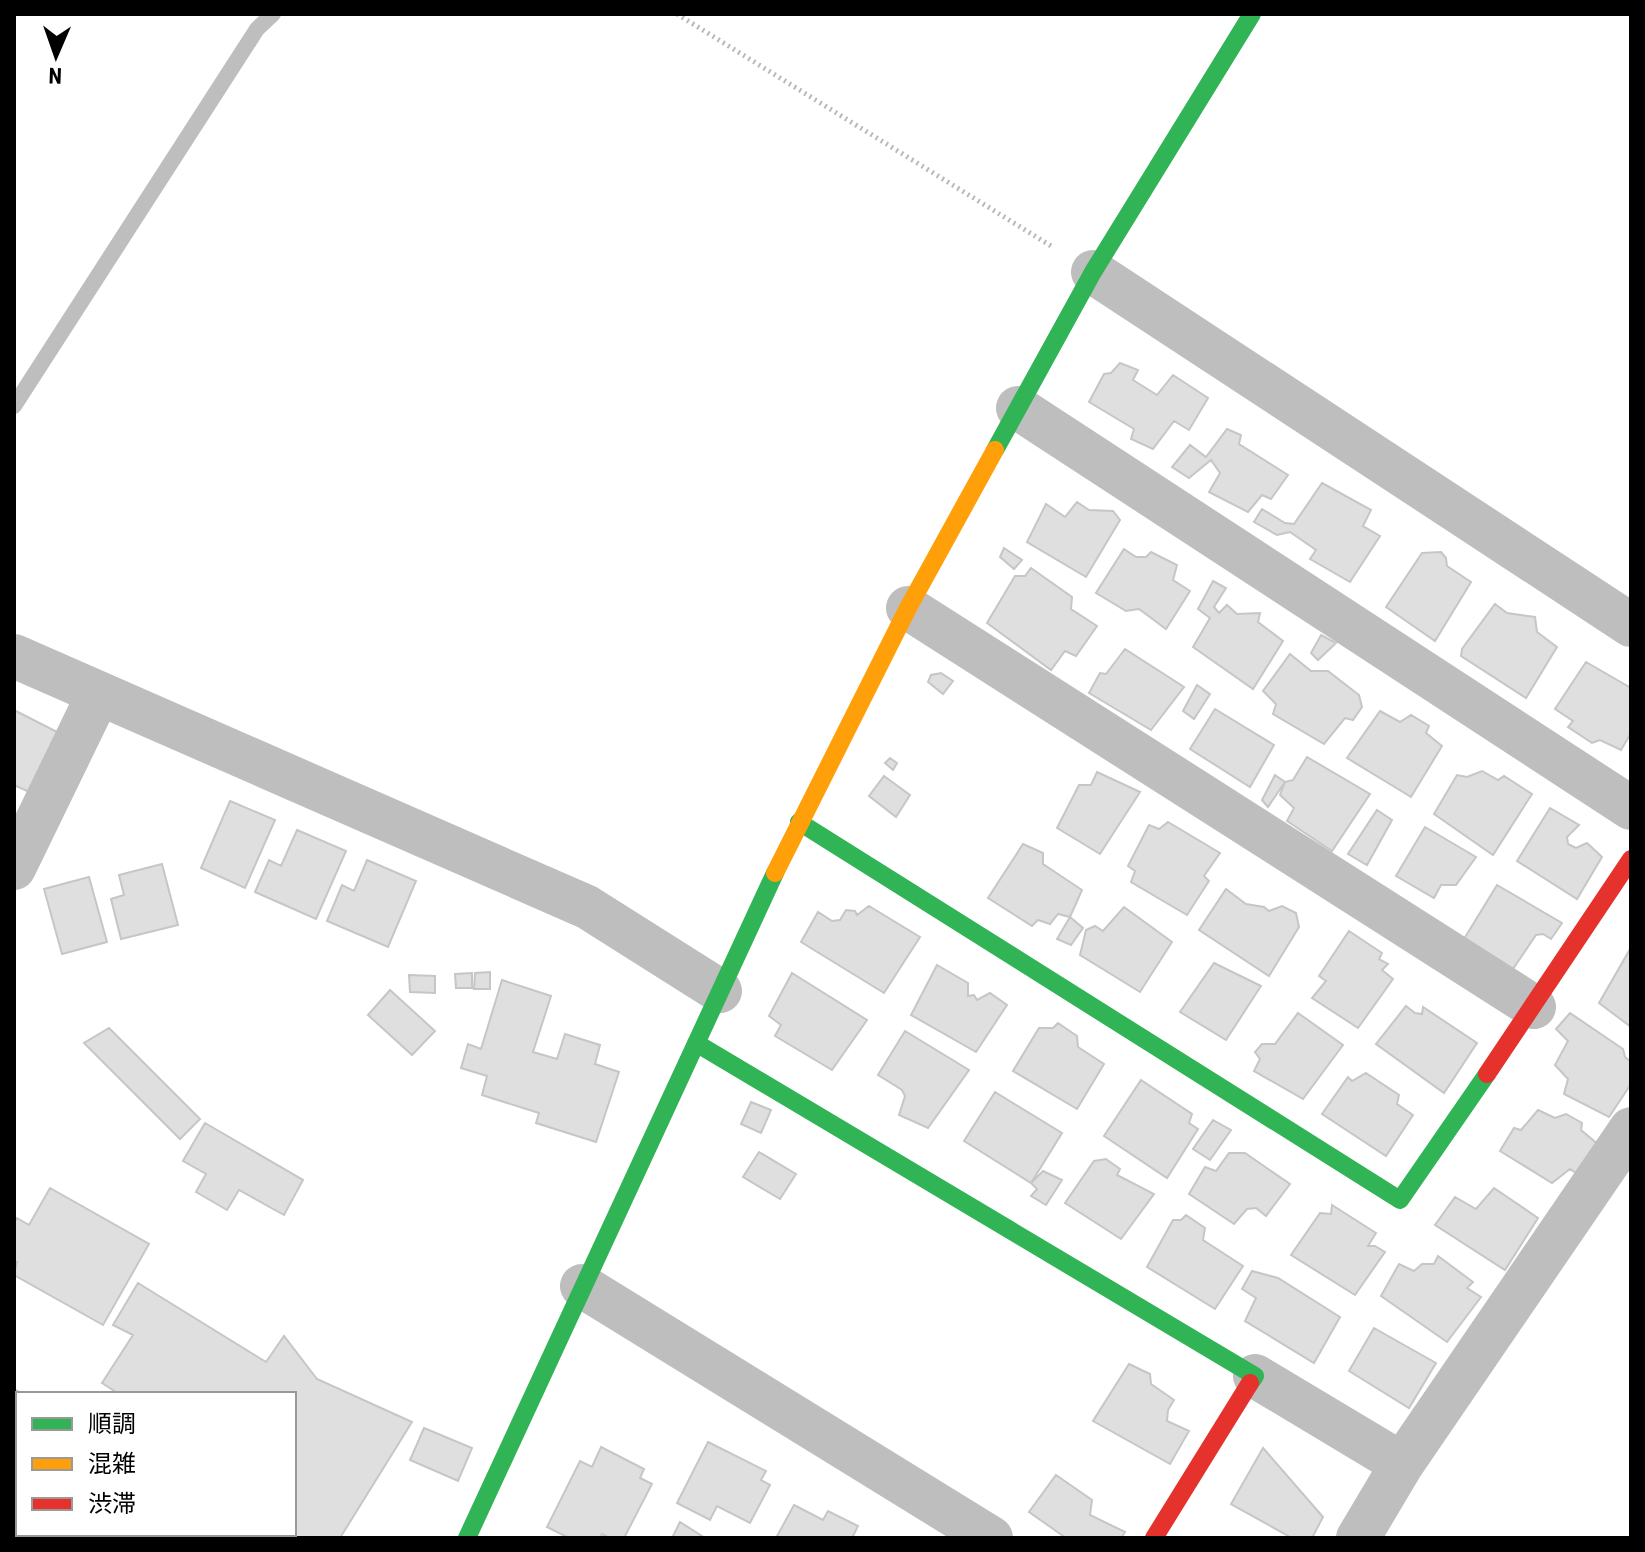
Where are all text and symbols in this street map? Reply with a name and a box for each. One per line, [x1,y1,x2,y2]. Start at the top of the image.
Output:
north arrow [16,16,96,96]
text: N [48,63,62,88]
legend [16,1392,296,1536]
text: 順調 [88,1410,136,1438]
text: 混雑 [88,1450,136,1478]
text: 渋滞 [88,1490,136,1518]

